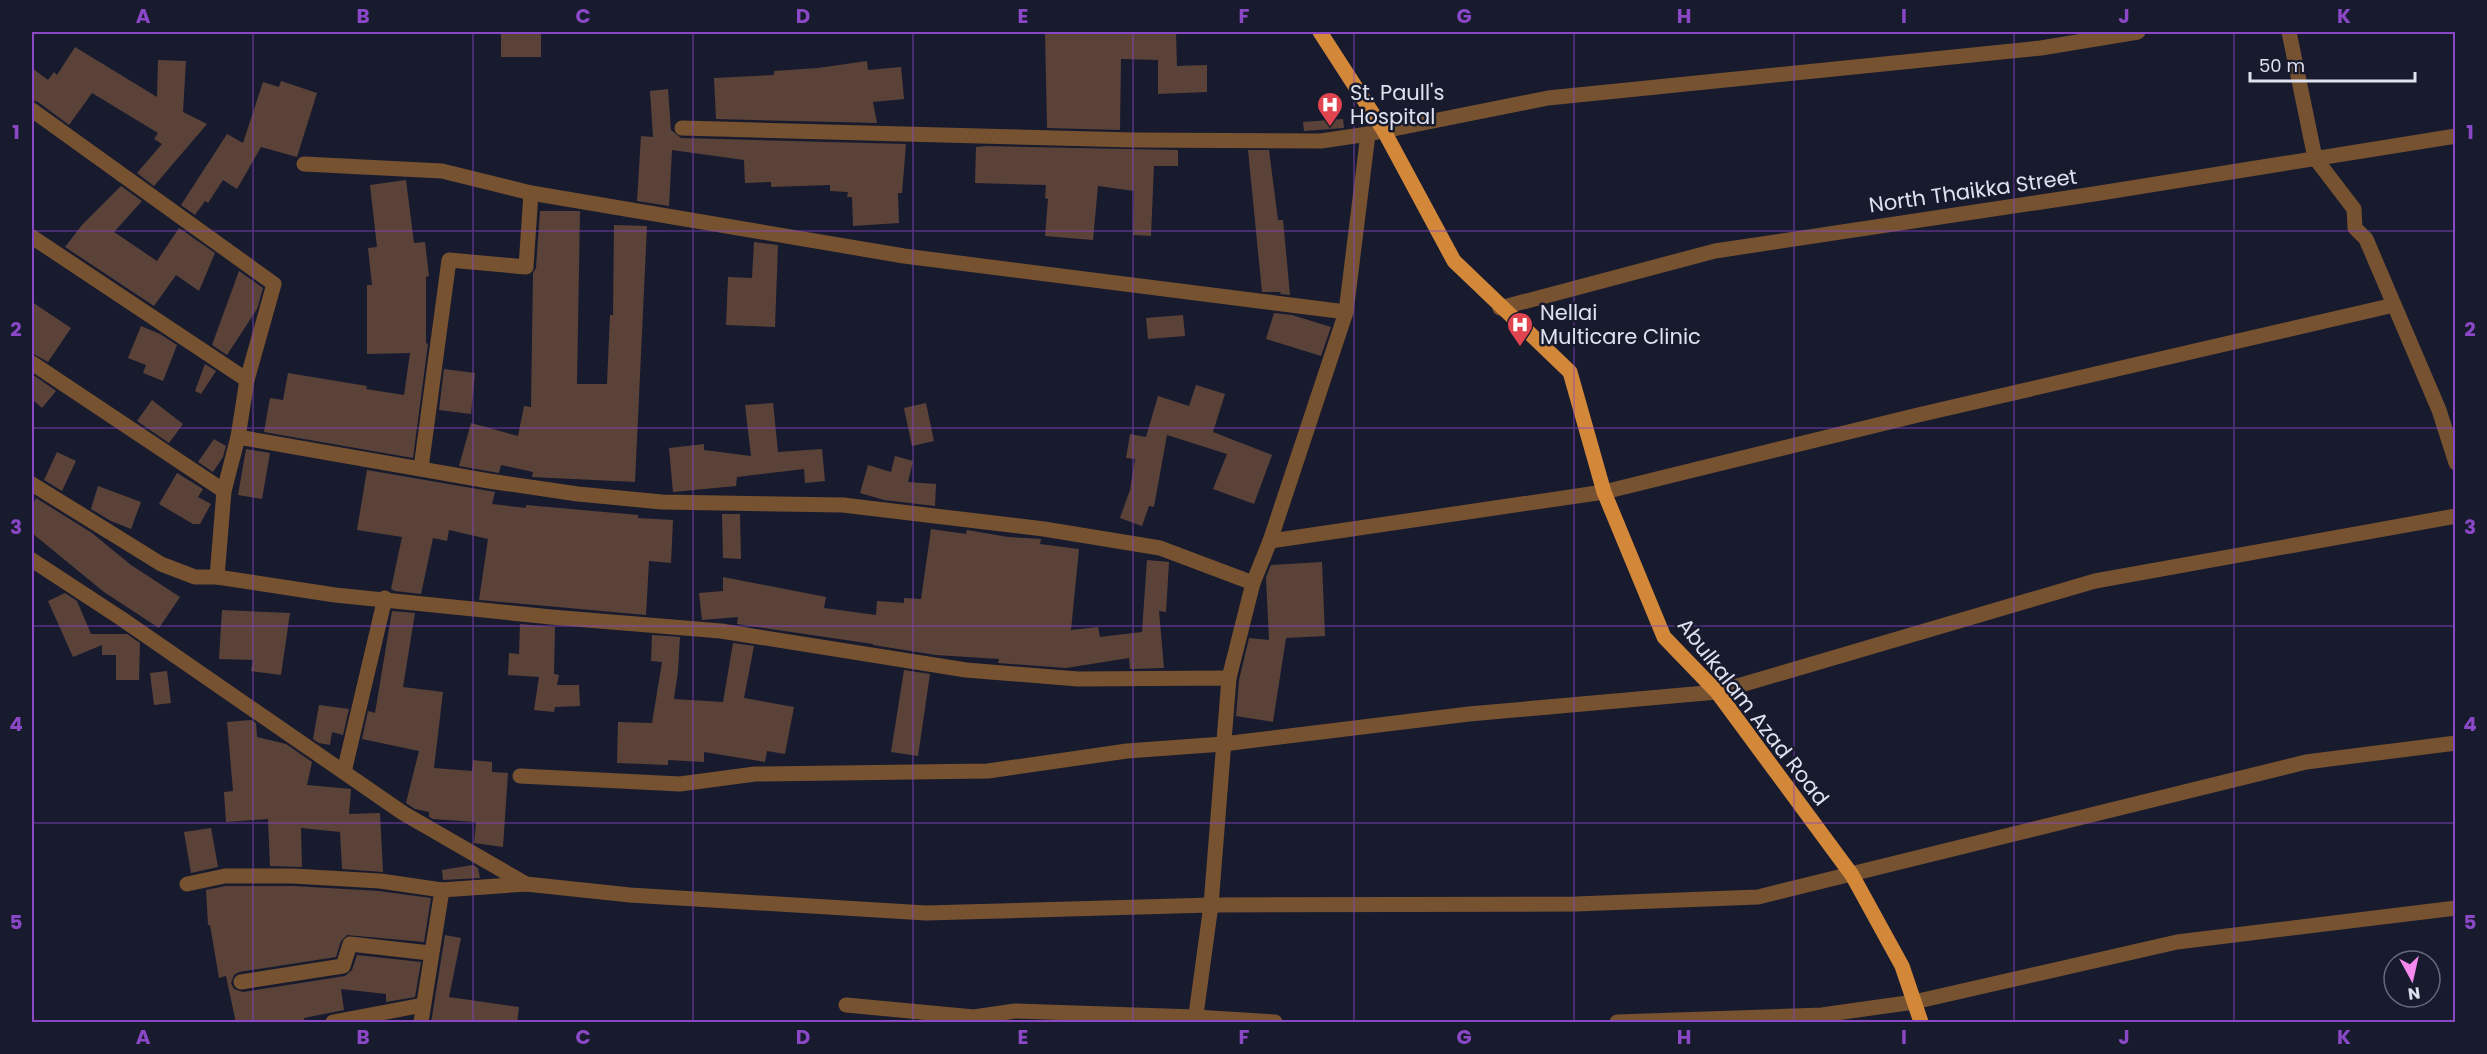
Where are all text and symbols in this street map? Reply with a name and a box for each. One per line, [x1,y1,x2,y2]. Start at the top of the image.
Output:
text: A [136,2,151,30]
text: B [356,2,370,30]
text: C [575,2,591,30]
text: D [796,2,810,30]
text: E [1018,2,1028,30]
text: F [1239,2,1250,30]
text: G [1456,2,1472,30]
text: H [1677,2,1691,30]
text: I [1901,2,1907,30]
text: J [2118,2,2130,30]
text: K [2337,2,2351,30]
scale bar [2250,45,2415,83]
text: 50 m [2259,53,2305,78]
place label: St. Paull's Hospital [1350,78,1444,131]
hospital icon: St. Paull's Hospital [1315,90,1345,128]
text: 1 [12,118,20,146]
text: 1 [2466,118,2474,146]
street label: North Thaikka Street [1867,162,2079,219]
place label: Nellai Multicare Clinic [1540,298,1701,351]
hospital icon: Nellai Multicare Clinic [1505,310,1535,348]
text: 2 [10,315,22,343]
text: 2 [2464,315,2476,343]
text: 3 [10,513,22,541]
text: 3 [2464,513,2476,541]
street label: Abulkalam Azad Road [1671,612,1836,812]
text: 4 [9,710,23,738]
text: 4 [2463,710,2477,738]
text: 5 [10,908,23,936]
text: 5 [2464,908,2477,936]
north arrow [2382,949,2442,1009]
text: N [2406,981,2422,1006]
text: A [136,1023,151,1051]
text: B [356,1023,370,1051]
text: C [575,1023,591,1051]
text: D [796,1023,810,1051]
text: E [1018,1023,1028,1051]
text: F [1239,1023,1250,1051]
text: G [1456,1023,1472,1051]
text: H [1677,1023,1691,1051]
text: I [1901,1023,1907,1051]
text: J [2118,1023,2130,1051]
text: K [2337,1023,2351,1051]

